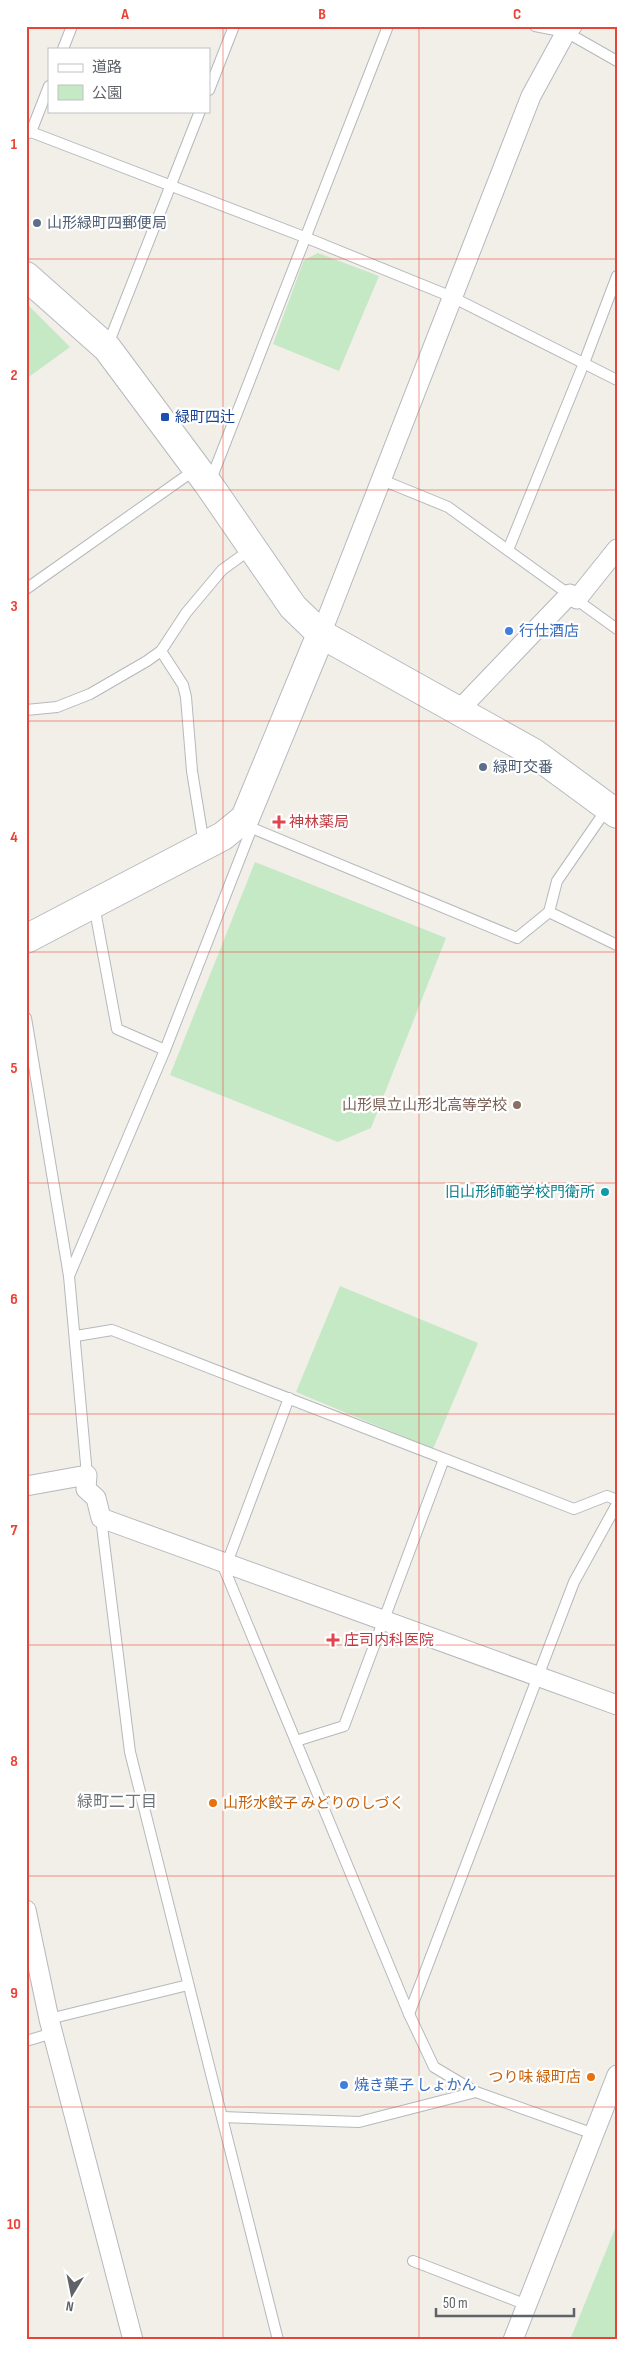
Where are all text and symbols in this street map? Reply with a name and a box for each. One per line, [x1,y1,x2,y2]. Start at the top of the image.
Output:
text: A [120,5,129,24]
text: B [318,5,326,24]
text: C [513,5,521,24]
legend [48,48,210,112]
text: 道路 [92,58,122,77]
text: 公園 [92,84,122,103]
text: 1 [11,135,18,154]
place label: 山形緑町四郵便局 [47,214,167,233]
marker: 山形緑町四郵便局 [31,217,43,229]
text: 2 [10,366,18,385]
place label: 緑町四辻 [175,408,235,427]
marker: 緑町四辻 [159,411,171,423]
text: 3 [10,597,18,616]
place label: 行仕酒店 [519,622,579,641]
marker: 行仕酒店 [503,625,515,637]
place label: 緑町交番 [493,758,553,777]
marker: 緑町交番 [477,761,489,773]
place label: 神林薬局 [289,813,349,832]
marker: 神林薬局 [273,816,285,828]
text: 4 [10,828,18,847]
text: 5 [10,1059,18,1078]
place label: 山形県立山形北高等学校 [342,1096,507,1115]
marker: 山形県立山形北高等学校 [511,1099,523,1111]
place label: 旧山形師範学校門衛所 [445,1183,595,1202]
marker: 旧山形師範学校門衛所 [599,1186,611,1198]
text: 6 [10,1290,18,1309]
text: 7 [11,1521,18,1540]
place label: 庄司内科医院 [344,1631,434,1650]
marker: 庄司内科医院 [326,1633,340,1647]
text: 8 [10,1752,18,1771]
district label: 緑町二丁目 [77,1793,157,1812]
place label: 山形水餃子 みどりのしづく [223,1794,405,1813]
marker: 山形水餃子 みどりのしづく [207,1797,219,1809]
text: 9 [10,1984,18,2003]
place label: つり味 緑町店 [489,2068,581,2087]
marker: つり味 緑町店 [585,2071,597,2083]
place label: 焼き菓子 しょかん [354,2076,476,2095]
marker: 焼き菓子 しょかん [338,2079,350,2091]
text: 10 [7,2215,21,2234]
north arrow [48,2268,98,2318]
scale bar [436,2286,573,2318]
text: 50 m [443,2294,468,2313]
text: N [65,2297,75,2315]

